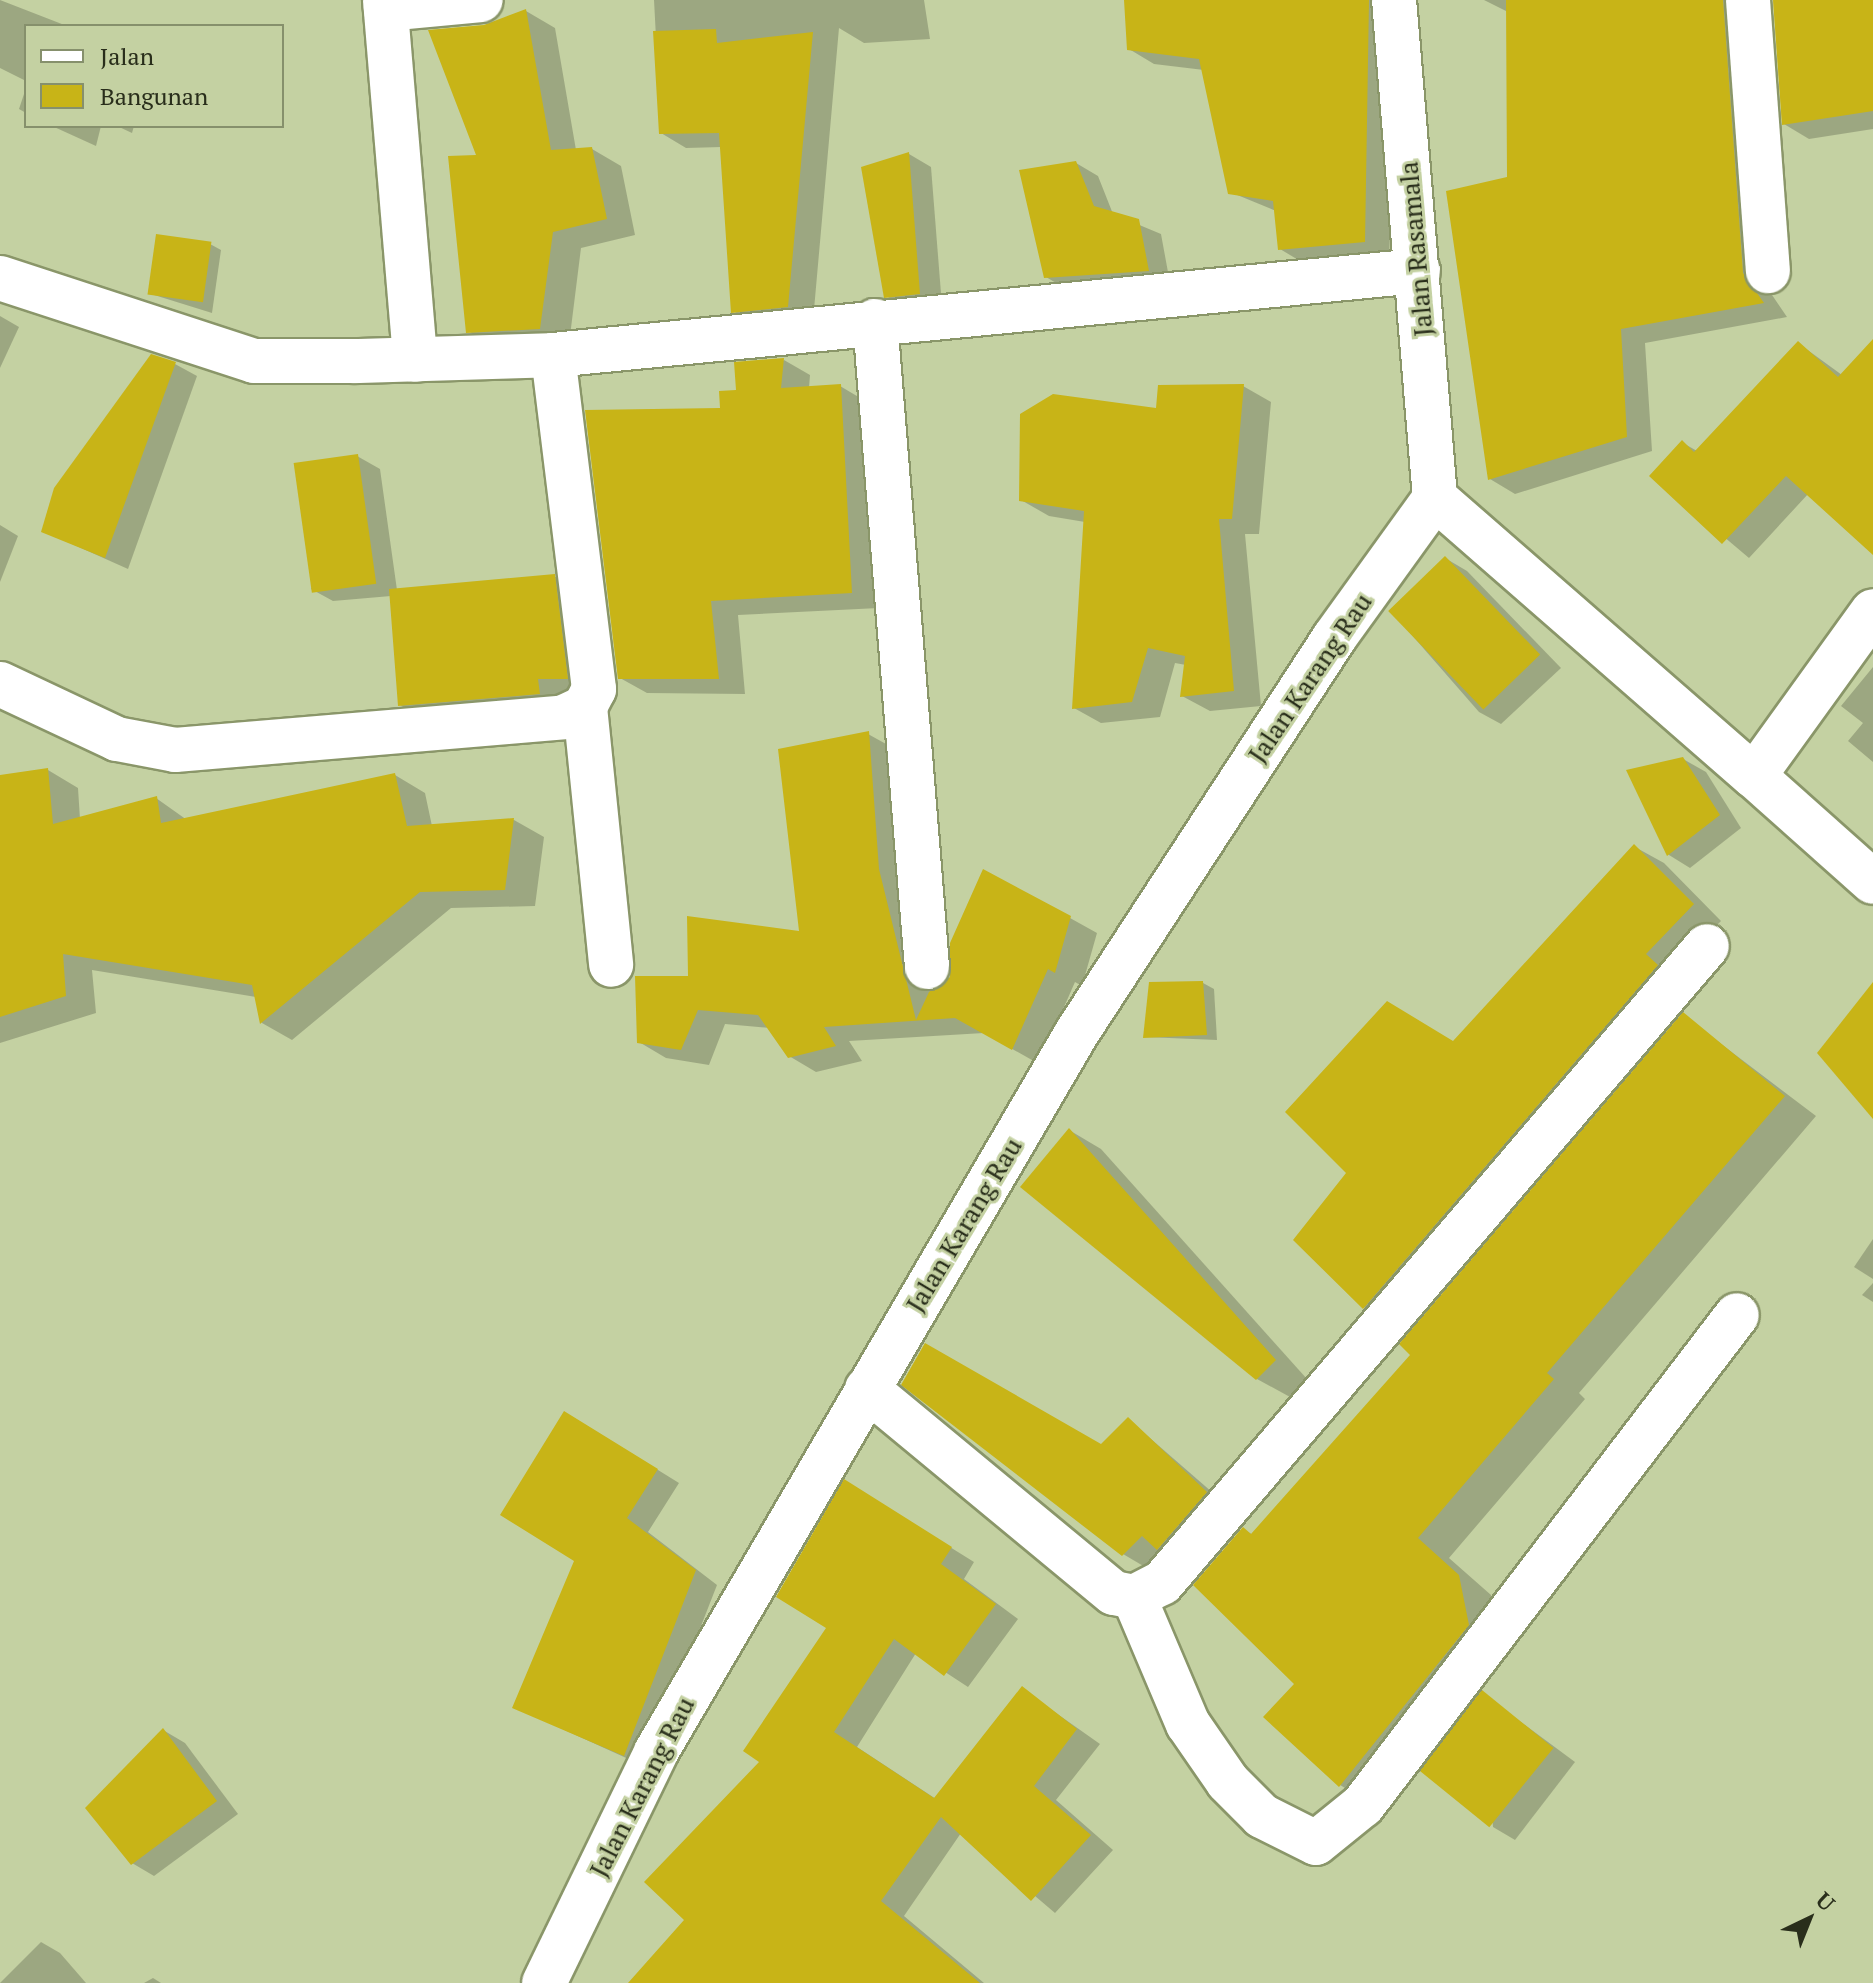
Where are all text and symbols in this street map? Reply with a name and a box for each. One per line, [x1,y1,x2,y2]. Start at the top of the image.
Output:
legend [24,24,284,128]
text: Jalan [100,40,154,72]
text: Bangunan [100,80,208,112]
street label: Jalan Rasamala [1393,160,1439,338]
street label: Jalan Karang Rau [1242,587,1378,769]
street label: Jalan Karang Rau [900,1132,1028,1318]
street label: Jalan Karang Rau [583,1692,701,1882]
north arrow [1769,1879,1849,1959]
text: U [1810,1885,1841,1917]

